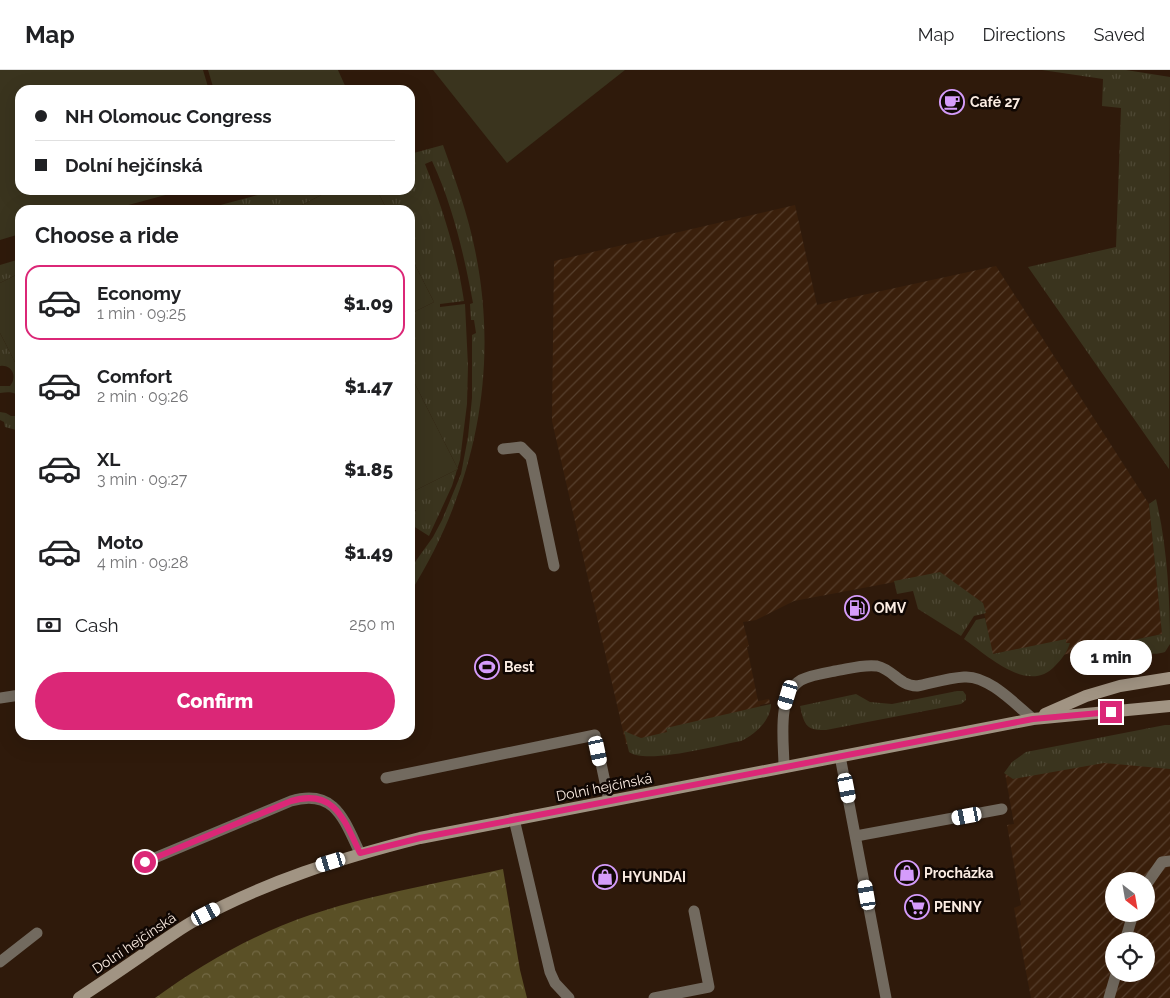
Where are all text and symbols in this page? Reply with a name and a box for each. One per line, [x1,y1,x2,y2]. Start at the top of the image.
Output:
text: Map [25,20,75,49]
text: Map [918,24,954,45]
text: Directions [982,24,1066,45]
text: Saved [1094,24,1145,45]
cafe icon: Café 27 [939,89,965,115]
place label: Café 27 [970,94,1020,110]
text: NH Olomouc Congress [65,105,272,127]
text: Dolní hejčínská [65,154,203,176]
text: Choose a ride [35,222,179,248]
icon: car [37,280,82,325]
text: Economy [97,282,181,304]
text: $1.09 [344,292,393,314]
text: 1 min · 09:25 [97,304,186,323]
icon: car [37,363,82,408]
text: Comfort [97,365,172,387]
text: $1.47 [345,375,393,397]
text: 2 min · 09:26 [97,387,188,406]
icon: car [37,446,82,491]
text: XL [97,448,120,470]
text: $1.85 [344,458,393,480]
text: 3 min · 09:27 [97,470,187,489]
icon: car [37,529,82,574]
text: Moto [97,531,143,553]
text: $1.49 [344,541,393,563]
text: 4 min · 09:28 [97,553,189,572]
fuel station icon: OMV [844,595,870,621]
place label: OMV [874,600,907,616]
icon: cash [35,611,63,639]
text: Cash [75,614,119,636]
text: 250 m [349,615,395,634]
callout: 1 min [1070,640,1152,674]
text: 1 min [1090,648,1132,667]
sports icon: Best [474,654,500,680]
place label: Best [504,659,535,675]
button: Confirm [35,672,395,730]
car [776,678,799,712]
route end [1100,701,1122,723]
car [587,735,608,767]
street label: Dolní hejčínská [555,770,653,804]
car [836,772,857,804]
car [950,806,983,826]
car [314,850,347,874]
route start [134,851,156,873]
shop icon: Procházka [894,860,920,886]
shop icon: HYUNDAI [592,864,618,890]
place label: Procházka [924,865,994,881]
place label: HYUNDAI [622,869,686,885]
north arrow [1105,872,1155,922]
map controls [1105,872,1155,982]
car [857,879,876,911]
supermarket icon: PENNY [904,894,930,920]
place label: PENNY [934,899,982,915]
car [189,901,222,927]
street label: Dolní hejčínská [89,909,179,977]
button: locate [1105,932,1155,982]

